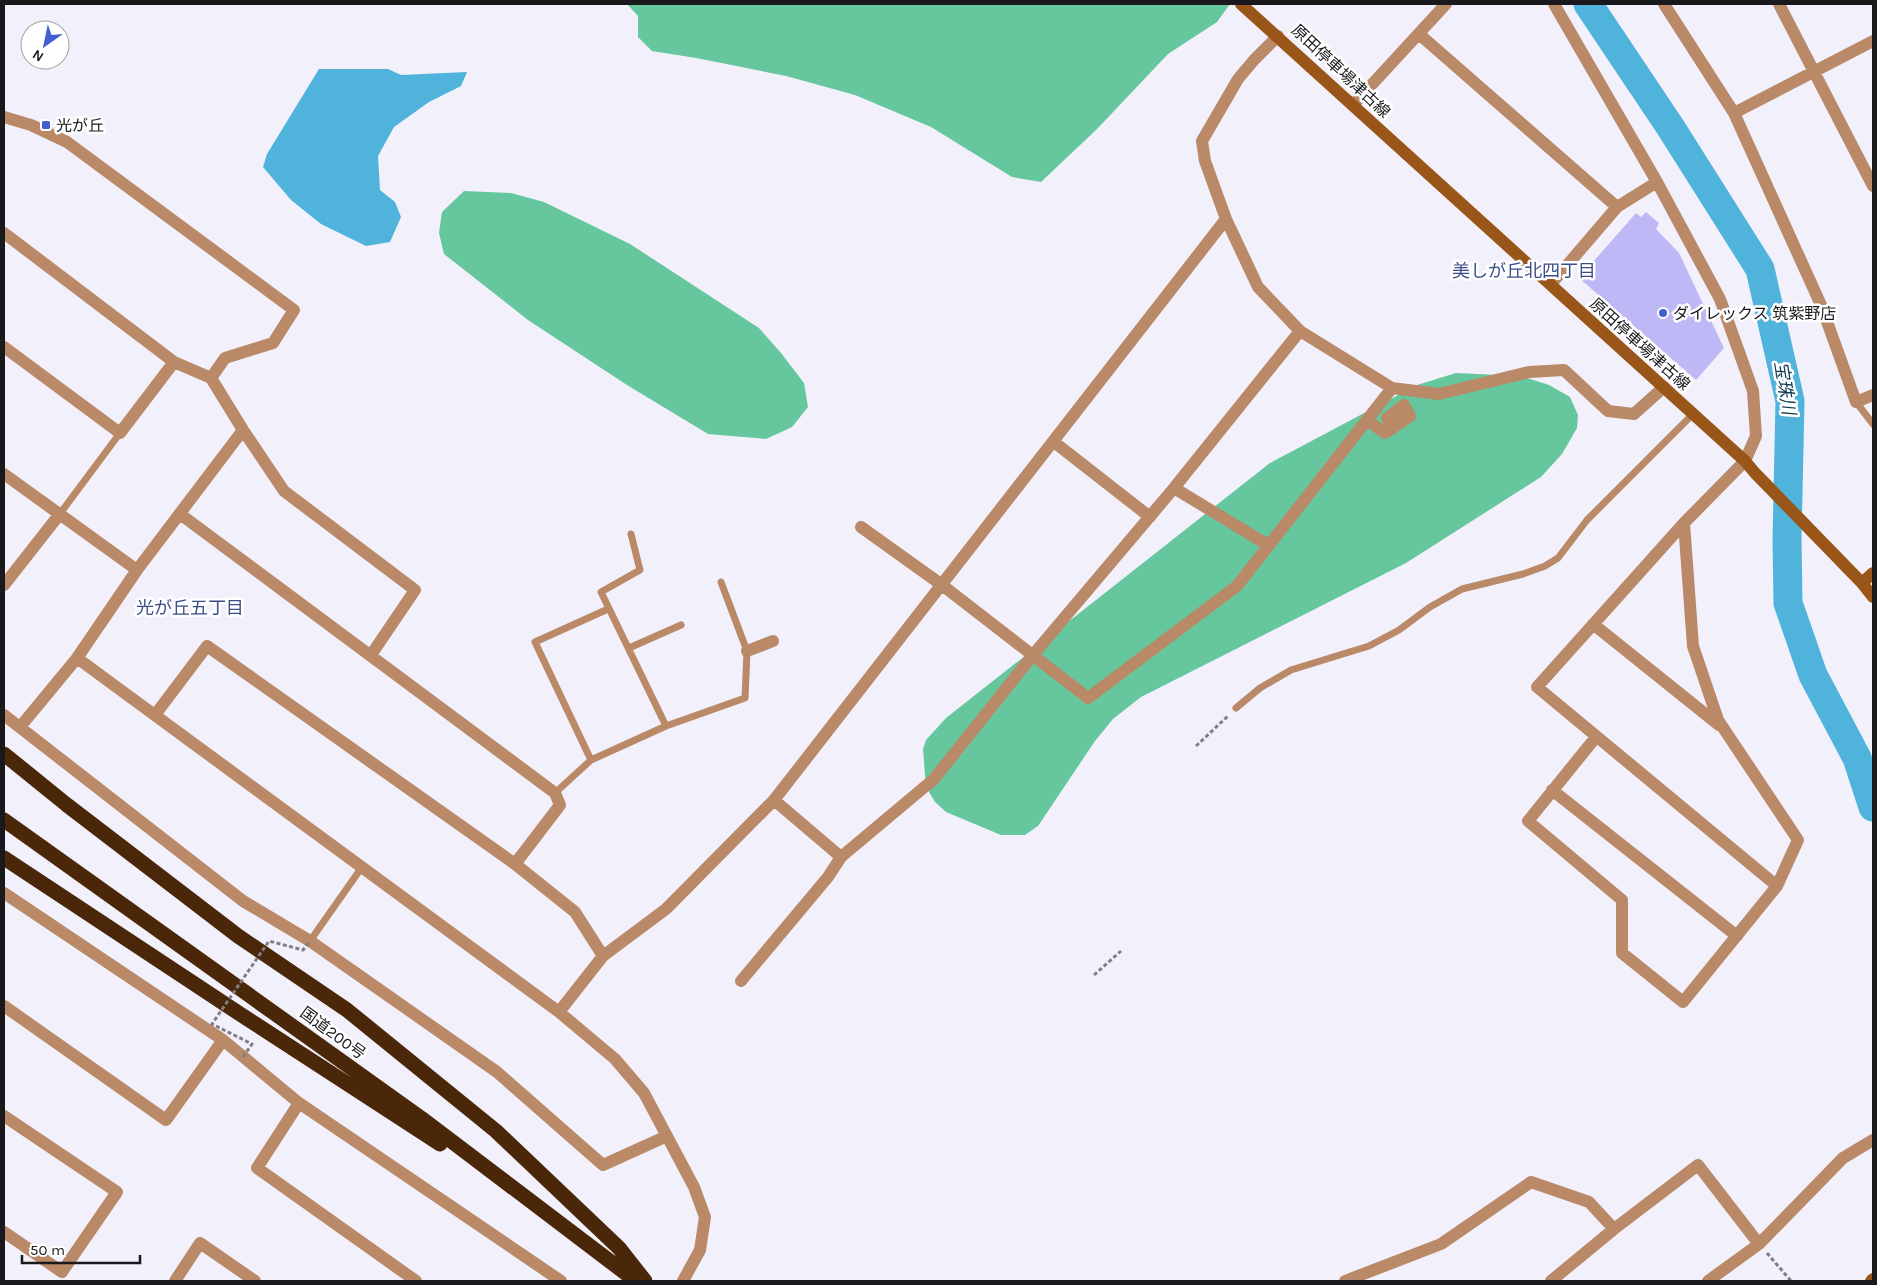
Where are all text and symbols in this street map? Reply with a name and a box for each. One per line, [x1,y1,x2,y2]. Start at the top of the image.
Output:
north arrow [20,20,70,70]
street label: 原田停車場津古線 [1288,20,1394,122]
text: N [29,46,47,65]
place label: 光が丘 [56,116,104,135]
marker: 光が丘 [40,119,52,131]
district label: 美しが丘北四丁目 [1452,260,1596,282]
street label: 原田停車場津古線 [1586,294,1694,394]
place label: ダイレックス 筑紫野店 [1673,304,1836,323]
marker: ダイレックス 筑紫野店 [1657,307,1669,319]
water label: 宝珠川 [1770,360,1800,418]
district label: 光が丘五丁目 [136,597,244,619]
street label: 国道200号 [297,1003,369,1063]
scale bar [22,1232,140,1264]
text: 50 m [30,1241,65,1259]

